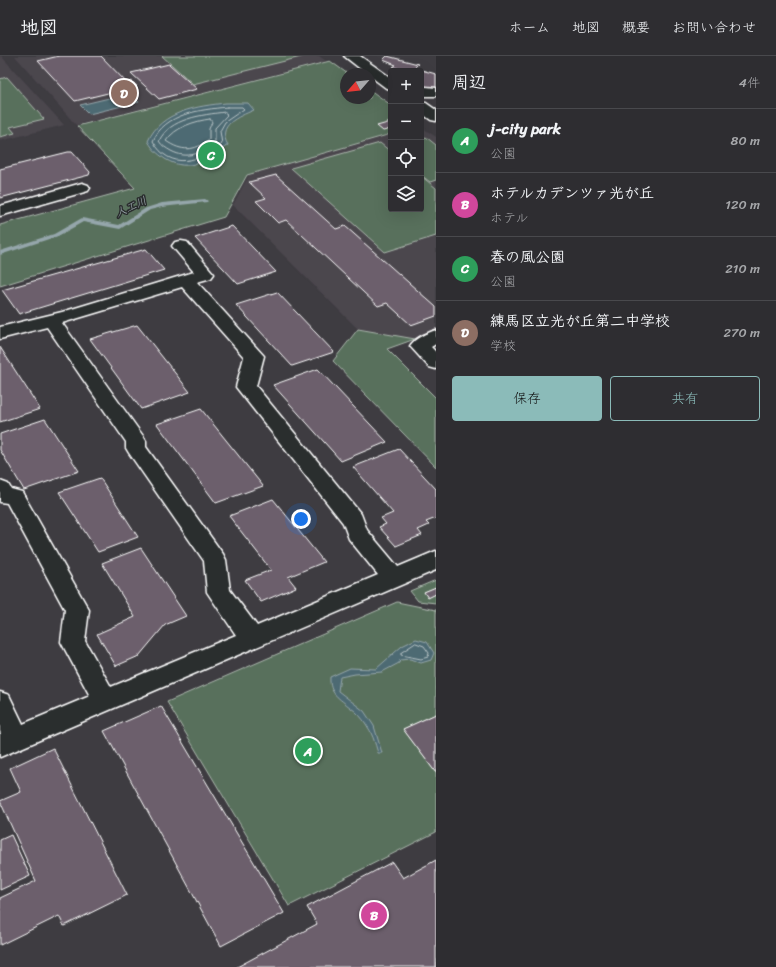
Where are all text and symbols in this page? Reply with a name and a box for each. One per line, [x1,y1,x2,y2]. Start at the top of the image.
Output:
text: 地図 [20,11,58,44]
text: ホーム [509,15,550,40]
text: 地図 [572,15,600,40]
text: 概要 [622,15,650,40]
text: お問い合わせ [672,15,756,40]
text: 周辺 [452,67,486,97]
north arrow [340,68,376,104]
map controls [388,68,424,212]
button: + [388,68,424,104]
text: 4件 [739,71,760,94]
pin: D [111,78,137,108]
button: − [388,104,424,140]
text: j-city park [490,116,561,142]
text: A [461,129,469,152]
text: 80 m [731,129,760,152]
pin: C [198,140,224,170]
button: locate [388,140,424,176]
text: 公園 [490,142,516,165]
button: layers [388,176,424,212]
text: ホテルカデンツァ光が丘 [490,180,654,206]
water label: 人工川 [112,191,150,223]
text: B [461,193,469,216]
text: 120 m [725,193,760,216]
text: ホテル [490,206,528,229]
text: 春の風公園 [490,244,565,270]
text: C [461,257,469,280]
text: 210 m [725,257,760,280]
text: 公園 [490,270,516,293]
text: 練馬区立光が丘第二中学校 [490,308,670,334]
text: D [461,321,469,344]
text: 270 m [723,321,760,344]
text: 学校 [490,334,516,357]
button: 保存 [452,376,602,421]
button: 共有 [610,376,760,421]
your location [291,509,311,529]
pin: A [295,736,321,766]
pin: B [361,900,387,930]

